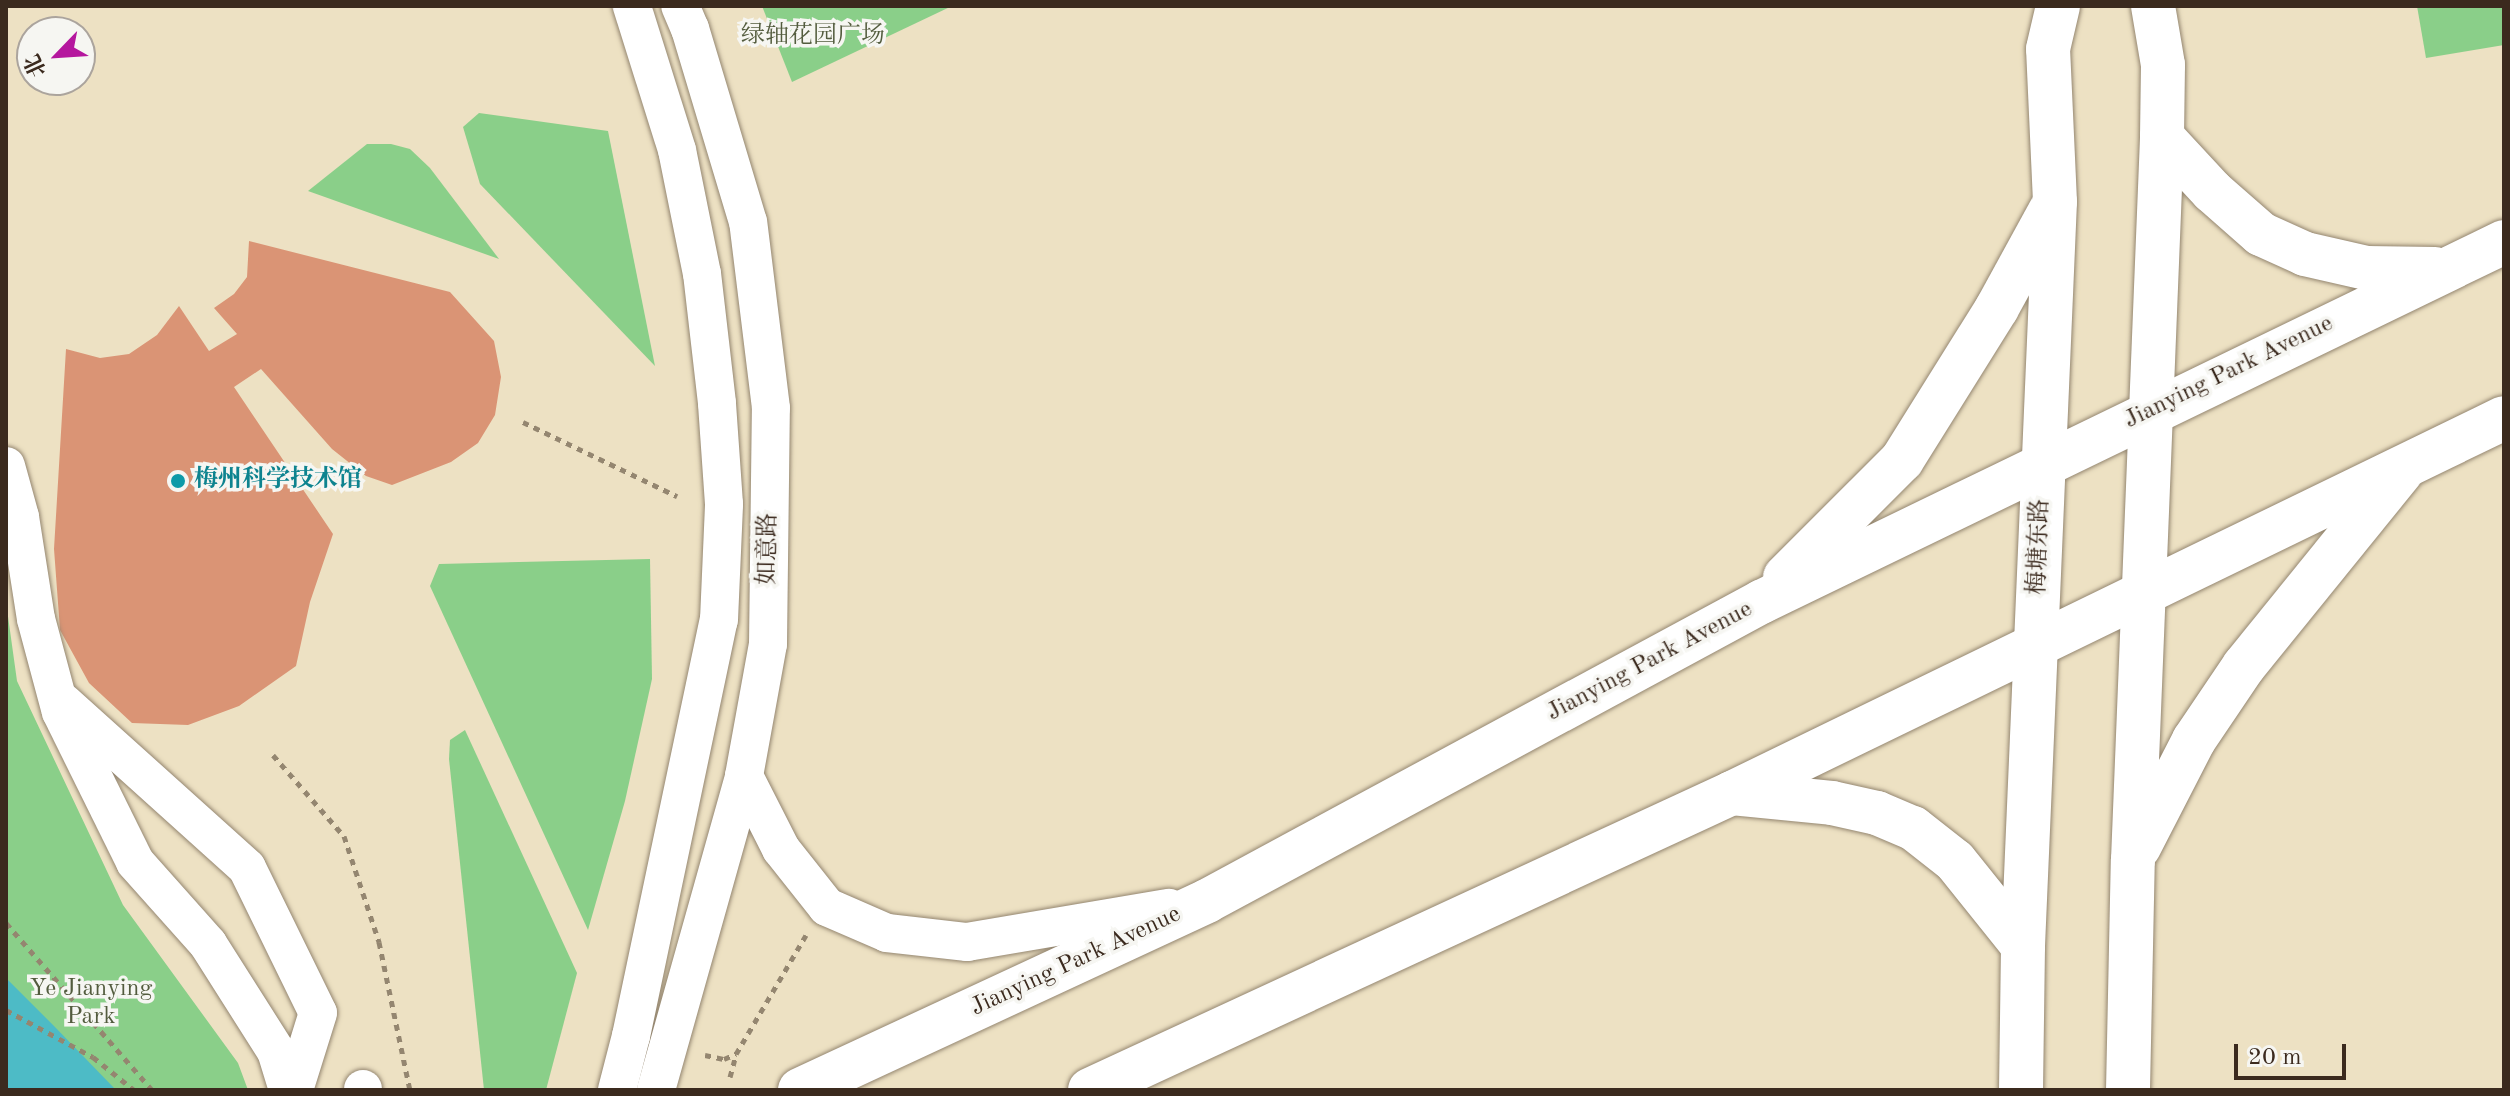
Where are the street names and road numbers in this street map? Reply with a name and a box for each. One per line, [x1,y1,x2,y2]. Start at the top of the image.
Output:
street label: Jianying Park Avenue [2120,310,2338,436]
street label: 梅塘东路 [2024,499,2056,595]
street label: 如意路 [754,513,784,585]
street label: Jianying Park Avenue [1542,596,1758,728]
street label: Jianying Park Avenue [966,901,1186,1023]

